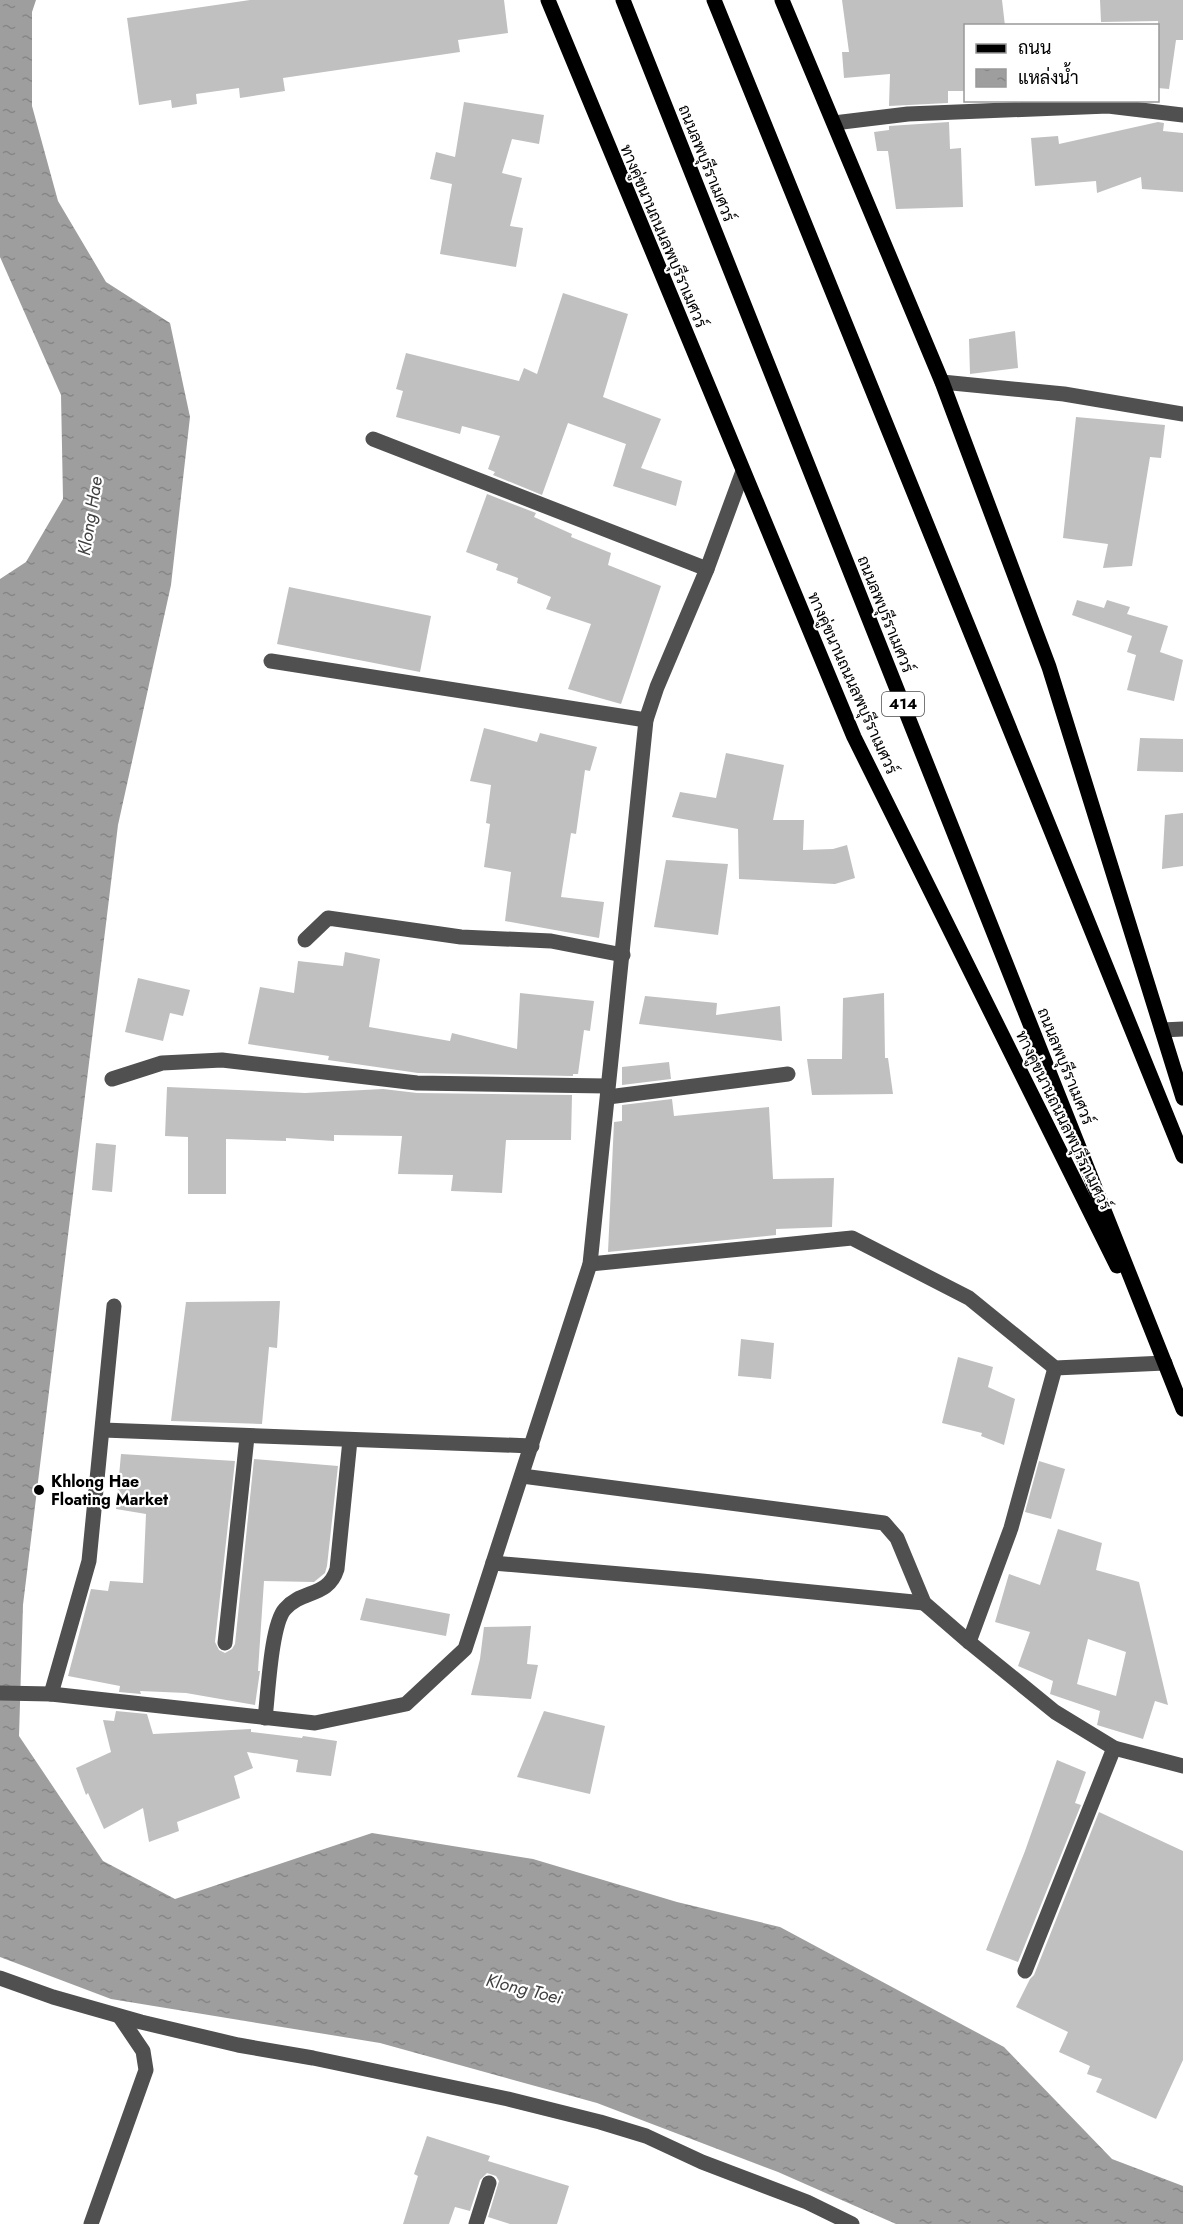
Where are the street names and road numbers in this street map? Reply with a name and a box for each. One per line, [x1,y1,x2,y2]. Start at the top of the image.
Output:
street label: ถนนลพบุรีราเมศวร์ [673,101,742,225]
street label: ทางคู่ขนานถนนลพบุรีราเมศวร์ [614,141,714,332]
street label: ถนนลพบุรีราเมศวร์ [852,552,921,676]
street label: ทางคู่ขนานถนนลพบุรีราเมศวร์ [802,588,904,778]
road number: 414 [882,692,924,716]
street label: ถนนลพบุรีราเมศวร์ [1032,1004,1101,1128]
street label: ทางคู่ขนานถนนลพบุรีราเมศวร์ [1010,1026,1118,1214]

